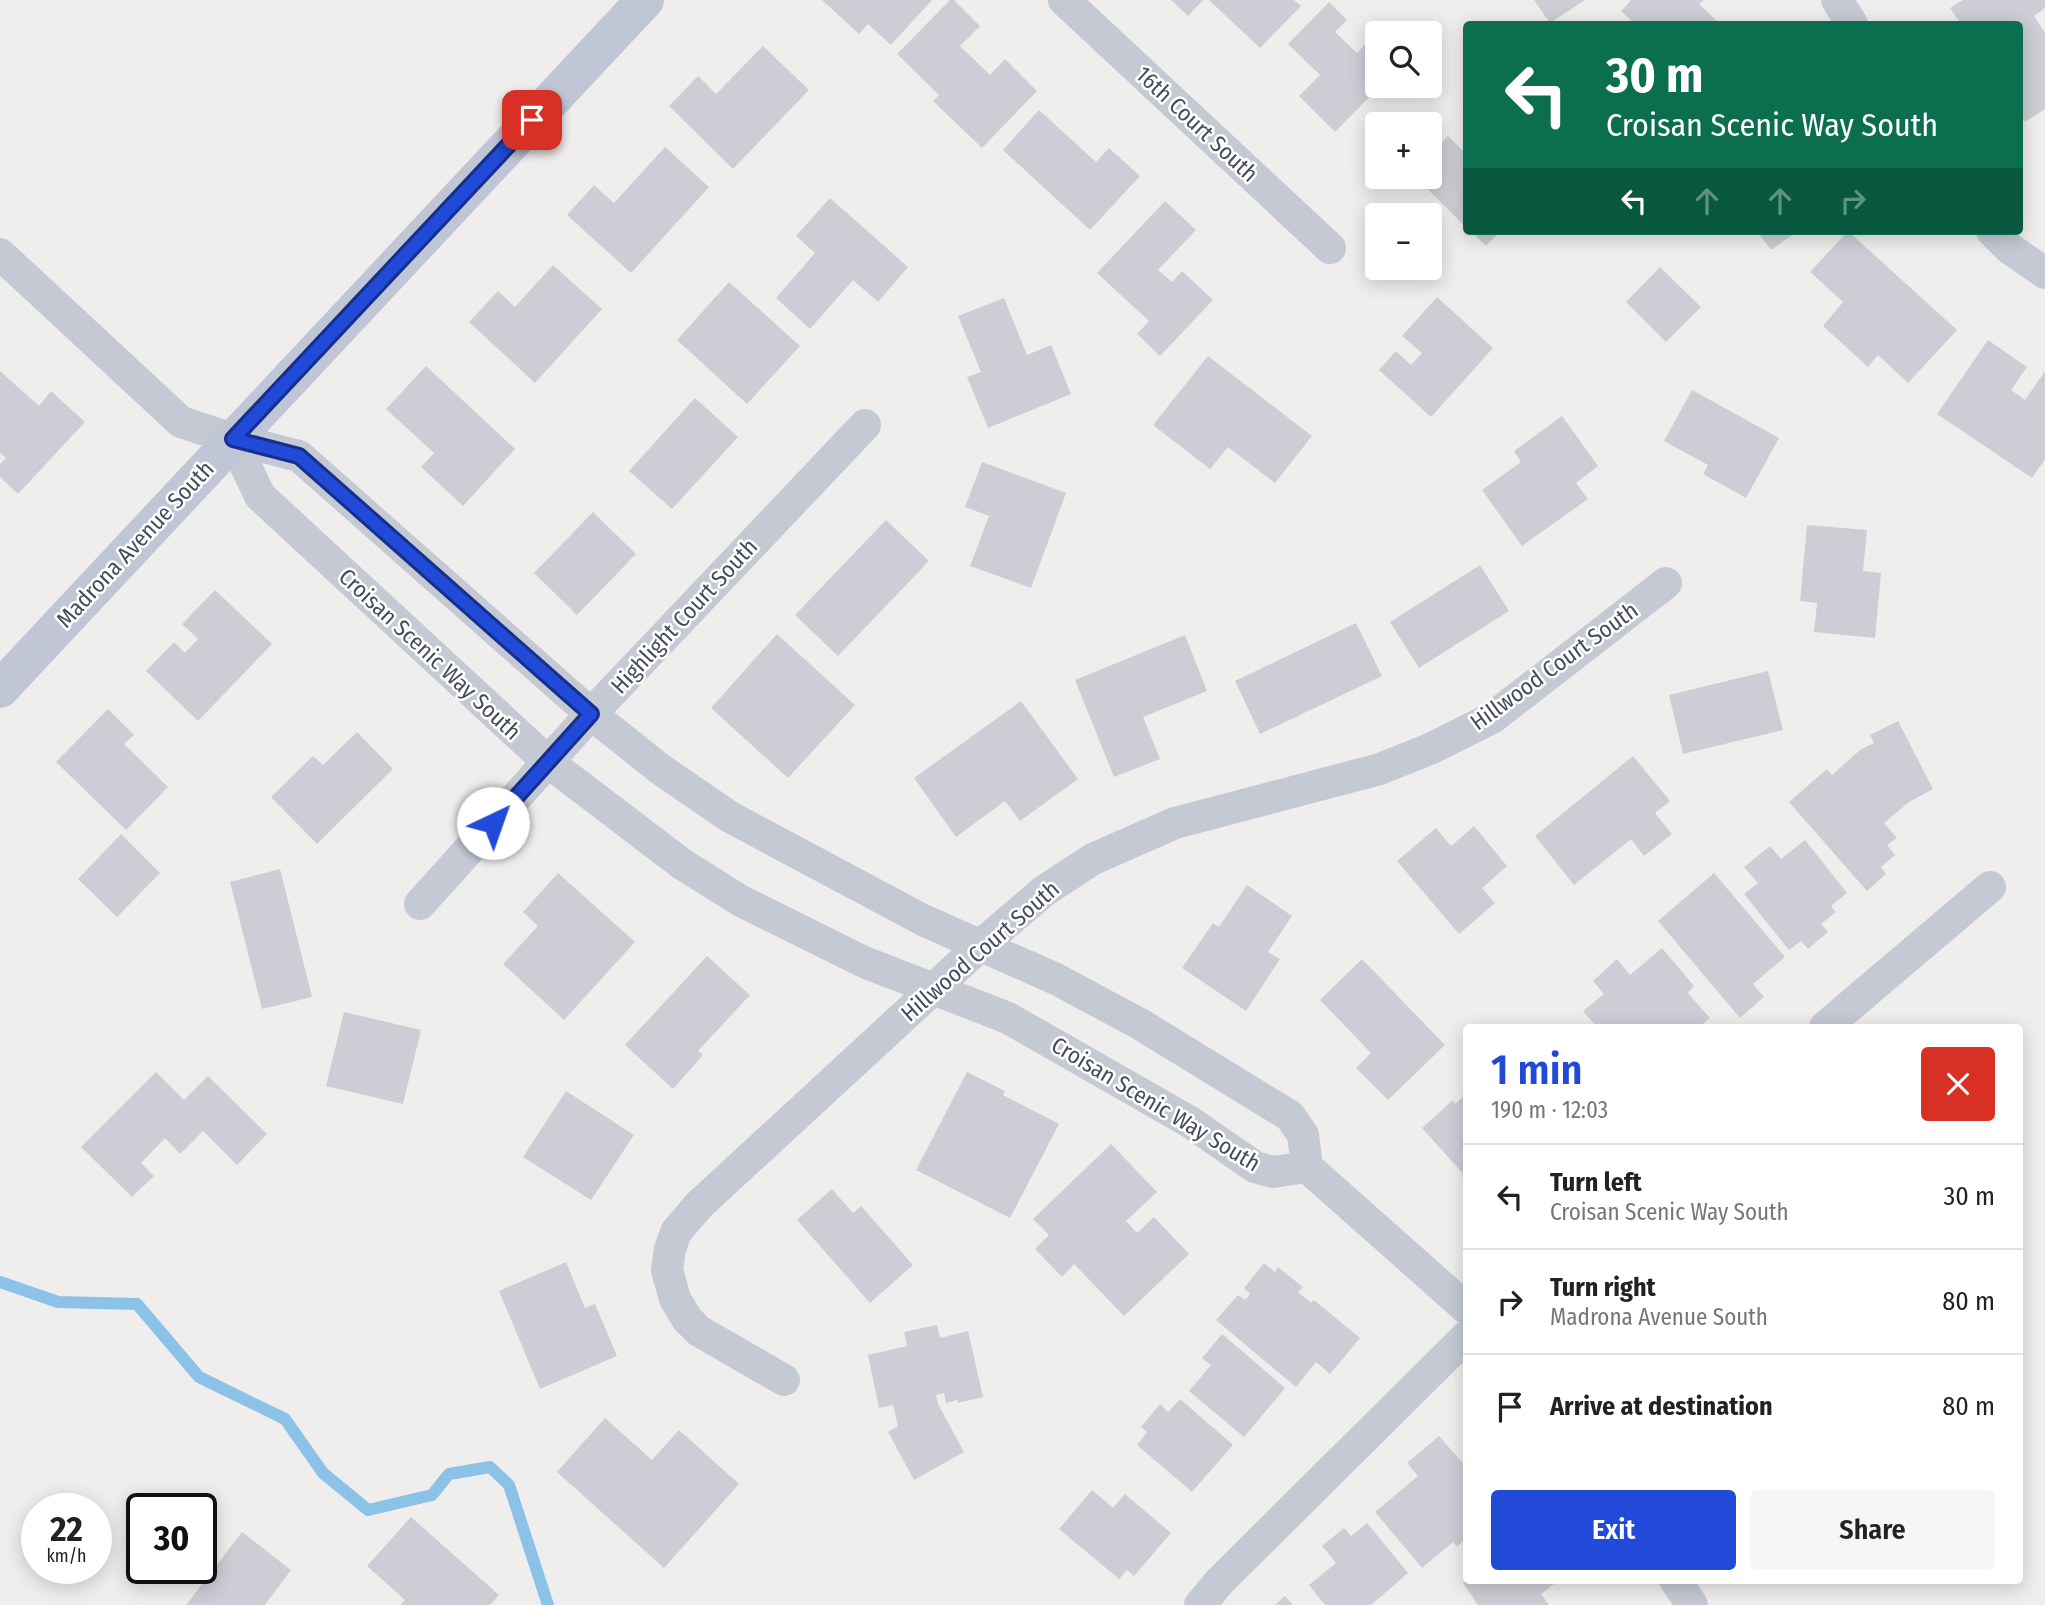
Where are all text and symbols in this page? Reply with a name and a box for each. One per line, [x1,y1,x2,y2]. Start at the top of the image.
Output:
map controls [1365,21,1442,280]
button: search [1365,21,1442,98]
text: 30 m [1606,46,1704,105]
icon: left [1491,49,1582,140]
street label: 16th Court South [1130,60,1264,188]
pin [502,90,562,150]
icon: arrive [513,101,551,139]
text: Croisan Scenic Way South [1606,106,1938,144]
button: + [1365,112,1442,189]
icon: left [1615,182,1653,220]
icon: ahead [1688,182,1726,220]
icon: ahead [1761,182,1799,220]
icon: right [1834,182,1872,220]
button: − [1365,203,1442,280]
street label: Madrona Avenue South [50,455,220,633]
street label: Highlight Court South [605,533,763,699]
street label: Croisan Scenic Way South [333,562,527,746]
street label: Hillwood Court South [1465,596,1643,736]
position arrow [456,786,530,860]
street label: Hillwood Court South [895,875,1065,1027]
street label: Croisan Scenic Way South [1046,1031,1266,1177]
text: 1 min [1491,1045,1582,1095]
button: close [1921,1047,1995,1121]
text: 190 m · 12:03 [1491,1096,1608,1124]
text: Turn left [1550,1167,1642,1198]
icon: left [1491,1178,1529,1216]
text: 30 m [1944,1181,1995,1212]
text: Croisan Scenic Way South [1550,1198,1789,1226]
text: Turn right [1550,1272,1656,1303]
icon: right [1491,1283,1529,1321]
text: 80 m [1942,1286,1995,1317]
text: Madrona Avenue South [1550,1303,1768,1331]
icon: arrive [1491,1388,1529,1426]
text: Arrive at destination [1550,1391,1773,1422]
text: 80 m [1942,1391,1995,1422]
button: Exit [1491,1490,1736,1570]
button: Share [1750,1490,1995,1570]
speed limit sign: 30 [126,1493,217,1584]
text: 22 [50,1508,83,1550]
text: km/h [46,1545,87,1567]

